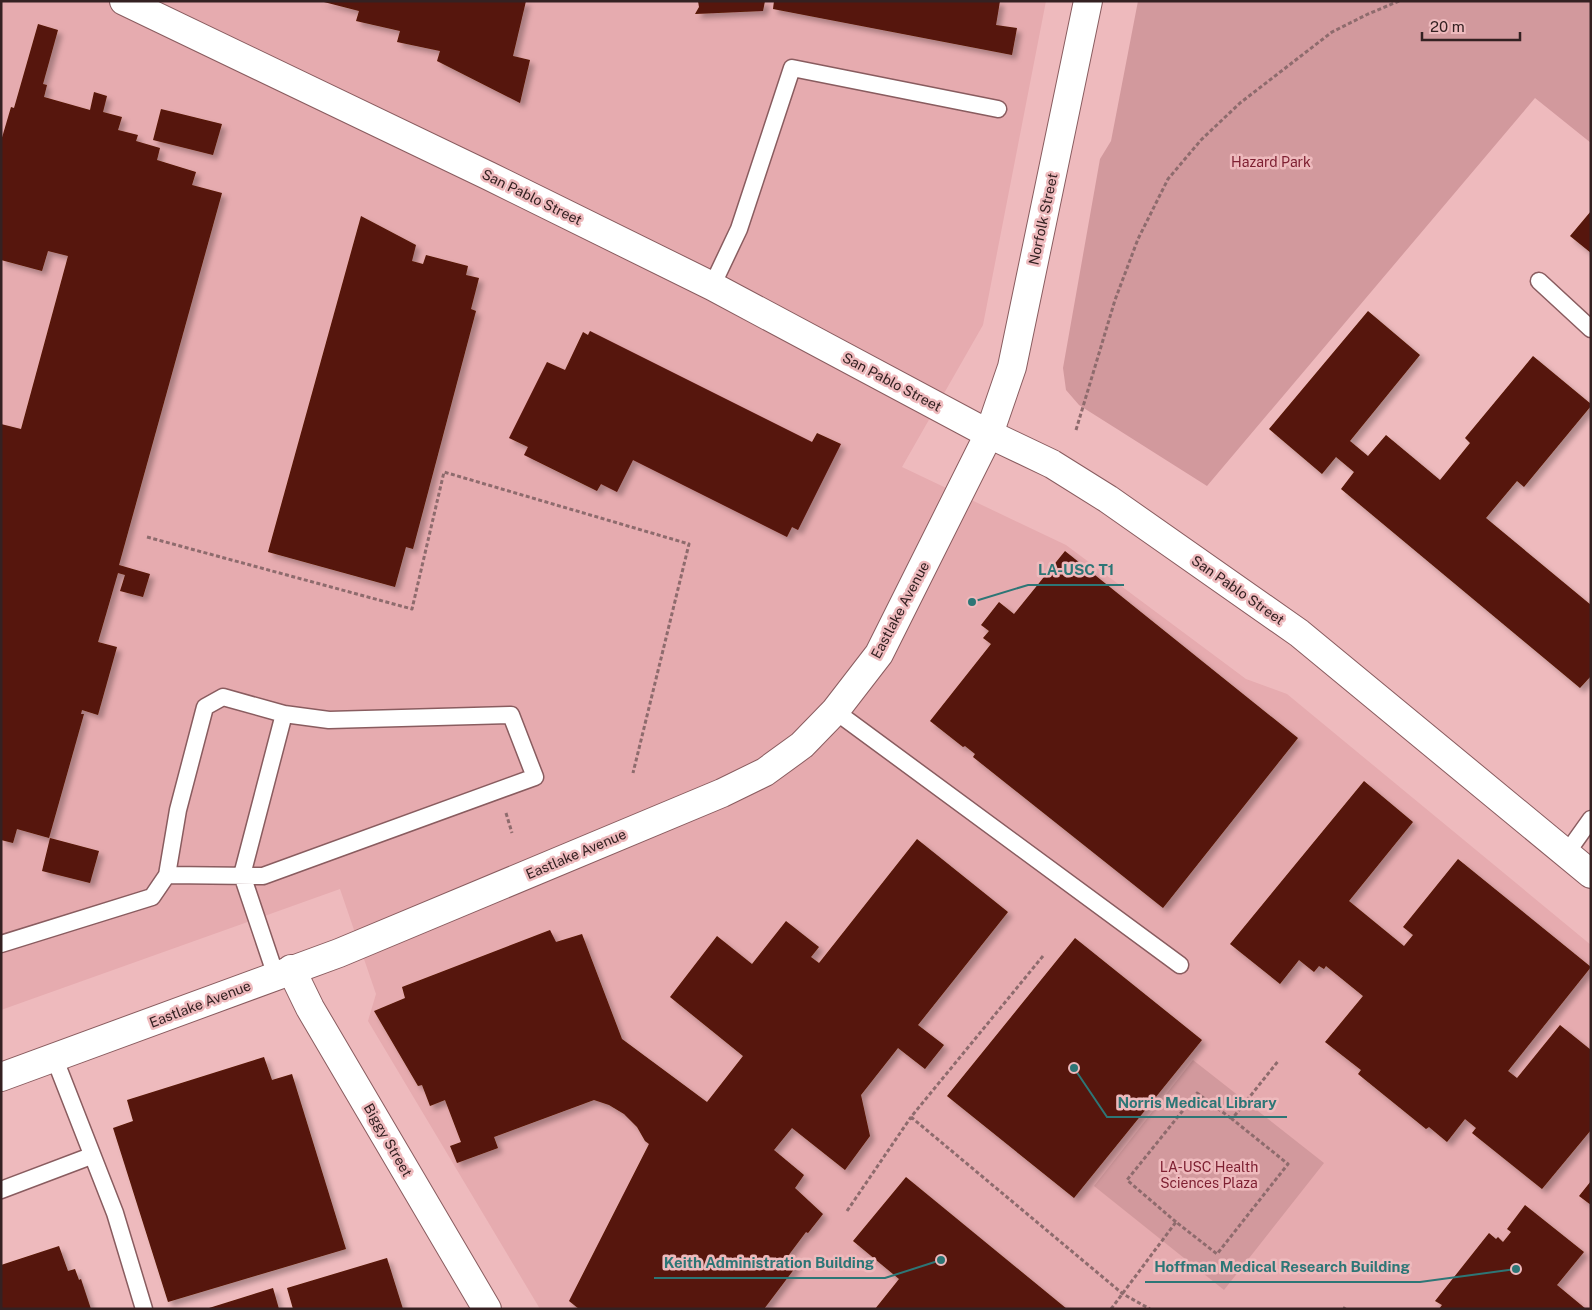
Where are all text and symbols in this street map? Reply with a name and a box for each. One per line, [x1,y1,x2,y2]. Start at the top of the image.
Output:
scale bar [1422,10,1520,42]
text: 20 m [1430,18,1465,35]
park label: Hazard Park [1231,154,1311,170]
street label: San Pablo Street [479,166,585,228]
street label: Norfolk Street [1025,172,1061,266]
street label: San Pablo Street [840,349,944,415]
street label: San Pablo Street [1189,552,1287,628]
callout: LA-USC T1 [1028,555,1124,585]
street label: Eastlake Avenue [868,559,932,661]
text: LA-USC T1 [1038,561,1114,578]
street label: Eastlake Avenue [523,826,629,882]
street label: Eastlake Avenue [147,977,253,1031]
callout: Norris Medical Library [1107,1087,1287,1117]
text: Norris Medical Library [1117,1094,1277,1111]
street label: Biggy Street [361,1101,415,1179]
park label: LA-USC Health Sciences Plaza [1160,1159,1258,1191]
callout: Keith Administration Building [654,1248,885,1278]
callout: Hoffman Medical Research Building [1145,1252,1420,1282]
text: Keith Administration Building [664,1254,875,1271]
text: Hoffman Medical Research Building [1154,1258,1410,1275]

